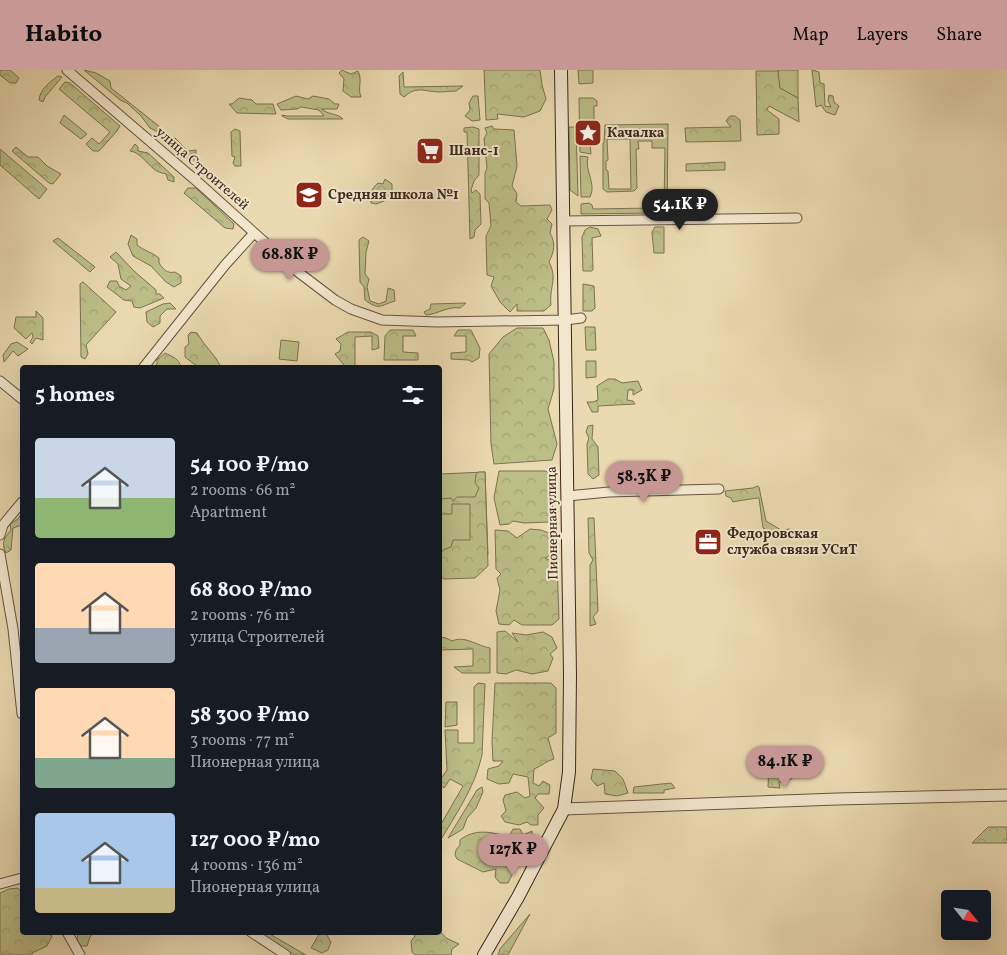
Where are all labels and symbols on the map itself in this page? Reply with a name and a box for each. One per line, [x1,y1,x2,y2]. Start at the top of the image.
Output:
place icon: Качалка [573,118,603,148]
street label: улица Строителей [151,123,253,215]
place label: Качалка [607,124,665,143]
supermarket icon: Шанс-1 [415,136,445,166]
place label: Шанс-1 [449,142,499,161]
school or university icon: Средняя школа №1 [294,180,324,210]
place label: Средняя школа №1 [328,186,459,205]
pin: 54.1K ₽ [634,189,726,231]
pin: 68.8K ₽ [244,238,336,281]
pin: 58.3K ₽ [598,460,690,503]
street label: Пионерная улица [543,466,563,580]
place label: Федоровская служба связи УСиТ [727,525,858,560]
office icon: Федоровская служба связи УСиТ [693,527,723,557]
pin: 84.1K ₽ [739,746,831,788]
pin: 127K ₽ [472,834,554,876]
north arrow [941,890,991,940]

